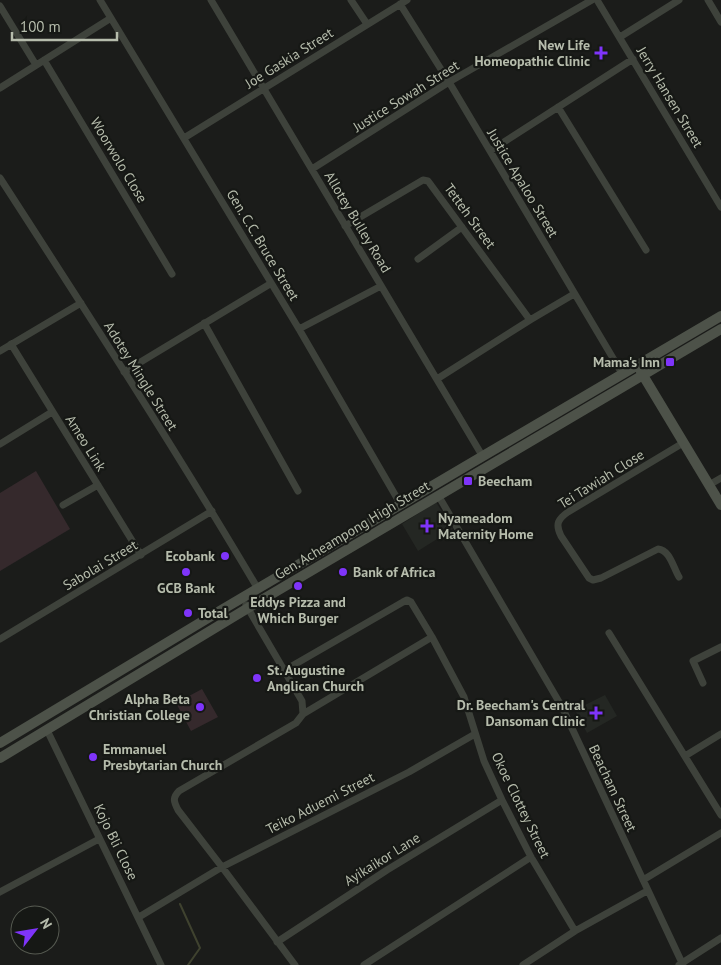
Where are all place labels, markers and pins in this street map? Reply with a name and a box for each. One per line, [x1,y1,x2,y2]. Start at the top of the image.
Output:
place label: New Life Homeopathic Clinic [475,36,590,70]
marker: New Life Homeopathic Clinic [594,46,608,60]
place label: Mama's Inn [593,353,660,371]
marker: Mama's Inn [664,356,676,368]
place label: Beecham [478,472,532,490]
marker: Beecham [462,475,474,487]
place label: Nyameadom Maternity Home [438,509,534,543]
marker: Nyameadom Maternity Home [420,519,434,533]
place label: Ecobank [165,547,215,565]
marker: Ecobank [219,550,231,562]
place label: Bank of Africa [353,563,435,581]
marker: GCB Bank [180,566,192,578]
marker: Bank of Africa [337,566,349,578]
place label: GCB Bank [157,579,215,597]
marker: Eddys Pizza and Which Burger [292,580,304,592]
place label: Eddys Pizza and Which Burger [250,593,346,627]
place label: Total [198,604,229,622]
marker: Total [182,607,194,619]
place label: St. Augustine Anglican Church [267,661,364,695]
marker: St. Augustine Anglican Church [251,672,263,684]
place label: Alpha Beta Christian College [89,690,190,724]
place label: Dr. Beecham's Central Dansoman Clinic [457,696,586,730]
marker: Alpha Beta Christian College [194,701,206,713]
marker: Dr. Beecham's Central Dansoman Clinic [589,706,603,720]
place label: Emmanuel Presbytarian Church [103,740,222,774]
marker: Emmanuel Presbytarian Church [87,751,99,763]

